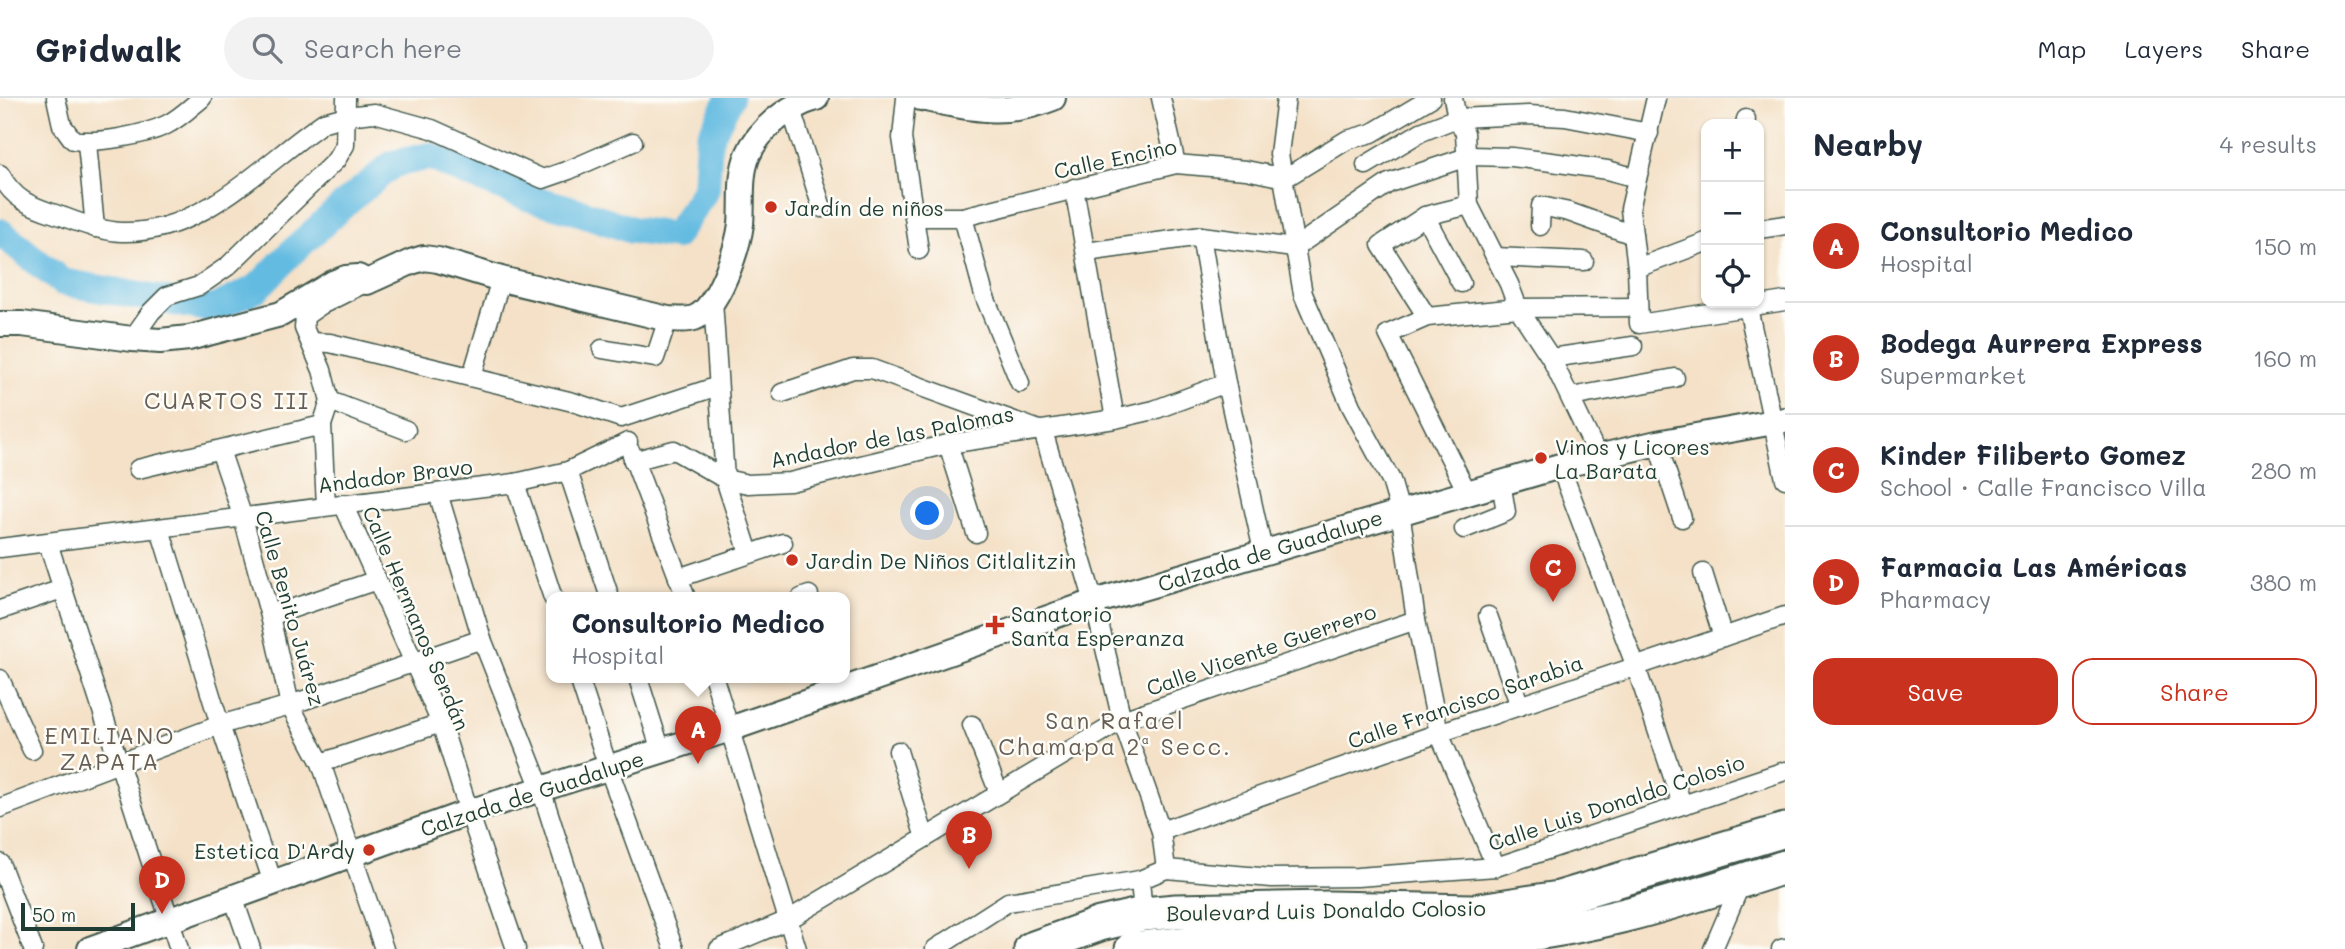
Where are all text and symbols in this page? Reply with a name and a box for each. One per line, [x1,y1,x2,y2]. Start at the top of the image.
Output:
search box [224,17,714,80]
text: Gridwalk [35,27,182,70]
icon: search [248,29,286,67]
text: Search here [304,31,462,65]
text: Map [2038,33,2086,64]
text: Layers [2124,33,2203,64]
text: Share [2241,33,2310,64]
map controls [1701,119,1764,308]
button: + [1701,119,1764,182]
text: Nearby [1813,124,1923,164]
text: 4 results [2220,129,2317,159]
street label: Calle Encino [1051,132,1179,184]
button: − [1701,182,1764,245]
place label: Jardín de niños [785,194,944,221]
marker: Jardín de niños [763,199,779,215]
text: Consultorio Medico [1880,214,2133,248]
text: A [1828,231,1844,261]
text: 150 m [2253,231,2317,261]
button: locate [1701,245,1764,308]
text: Hospital [1880,248,1973,278]
text: Bodega Aurrera Express [1880,326,2203,360]
text: B [1828,343,1844,373]
text: 160 m [2253,343,2317,373]
text: Supermarket [1880,360,2026,390]
district label: CUARTOS III [144,385,310,415]
street label: Andador de las Palomas [768,399,1016,473]
place label: Vinos y Licores La Barata [1555,433,1710,484]
text: Kinder Filiberto Gomez [1880,438,2186,472]
marker: Vinos y Licores La Barata [1533,450,1549,466]
street label: Andador Bravo [316,452,474,498]
text: C [1827,455,1845,485]
text: 280 m [2250,455,2317,485]
text: School · Calle Francisco Villa [1880,472,2207,502]
your location [910,496,944,530]
street label: Calle Hermanos Serdán [357,502,477,734]
street label: Calzada de Guadalupe [1154,503,1386,597]
street label: Calle Benito Juárez [250,507,332,709]
pin: C [1530,544,1576,602]
place label: Jardin De Niños Citlalitzin [806,547,1076,574]
text: Farmacia Las Américas [1880,550,2187,584]
marker: Jardin De Niños Citlalitzin [784,552,800,568]
text: D [1828,567,1844,597]
text: 380 m [2250,567,2317,597]
text: Pharmacy [1880,584,1991,614]
popup [546,592,850,683]
street label: Calle Vicente Guerrero [1143,597,1379,701]
place label: Sanatorio Santa Esperanza [1011,600,1185,651]
text: Consultorio Medico [572,606,824,640]
marker: Sanatorio Santa Esperanza [985,615,1005,635]
text: Hospital [572,640,664,670]
street label: Calle Francisco Sarabia [1344,648,1586,754]
button: Save [1813,658,2058,725]
button: Share [2072,658,2317,725]
district label: San Rafael Chamapa 2ª Secc. [998,705,1232,761]
pin: A [675,706,721,764]
district label: EMILIANO ZAPATA [45,720,175,776]
street label: Calzada de Guadalupe [417,744,647,842]
street label: Calle Luis Donaldo Colosio [1484,748,1748,856]
pin: B [946,811,992,869]
place label: Estetica D'Ardy [194,837,355,864]
marker: Estetica D'Ardy [361,842,377,858]
pin: D [139,856,185,914]
street label: Boulevard Luis Donaldo Colosio [1166,894,1486,926]
scale bar [21,900,135,932]
text: 50 m [32,902,76,927]

